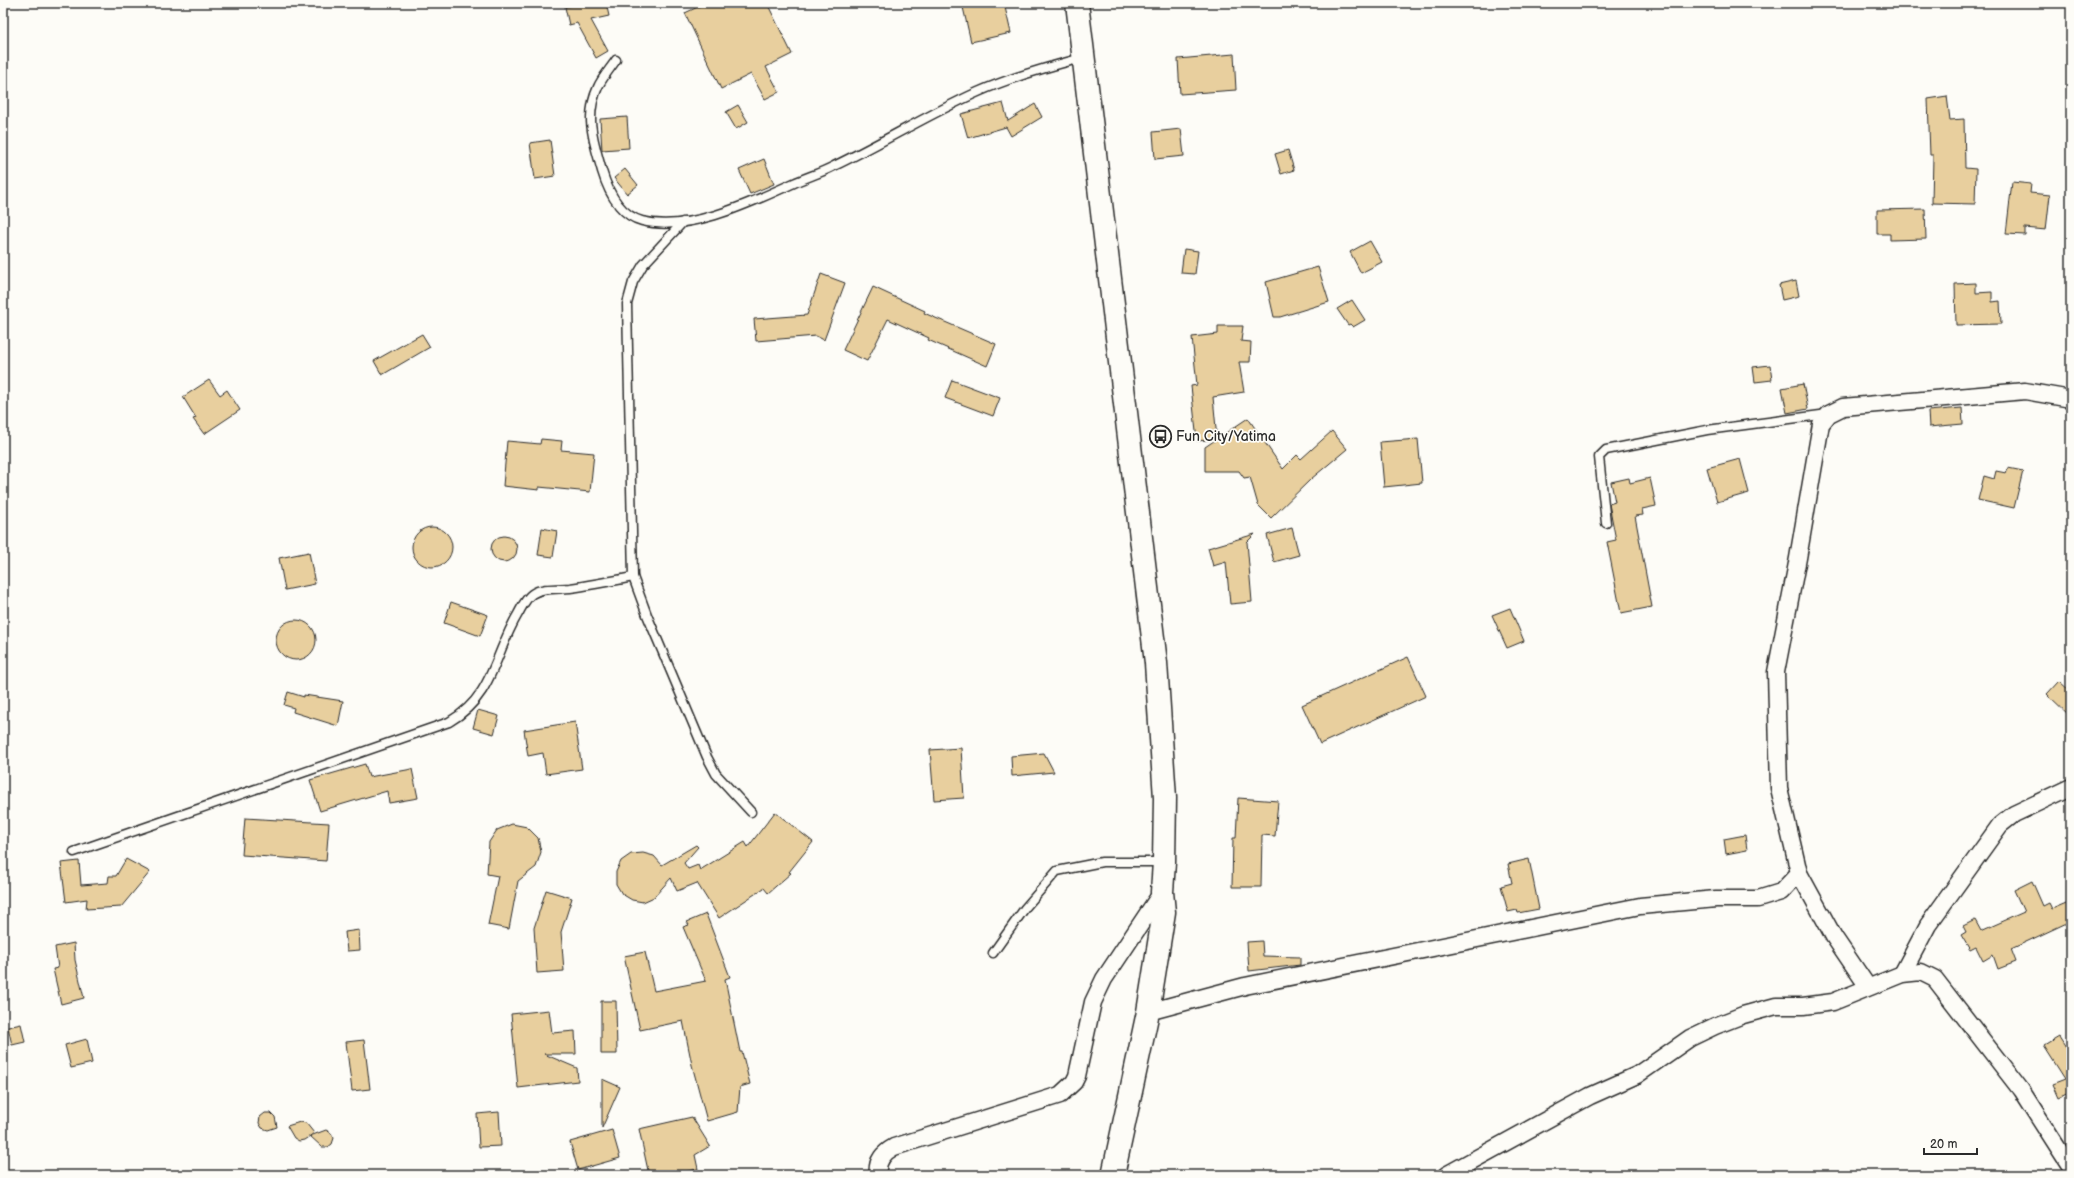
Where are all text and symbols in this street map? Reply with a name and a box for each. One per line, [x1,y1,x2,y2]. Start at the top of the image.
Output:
bus stop icon: Fun City/Yatima [1147,423,1173,449]
place label: Fun City/Yatima [1176,428,1276,445]
scale bar [1924,1130,1977,1156]
text: 20 m [1930,1137,1957,1152]

